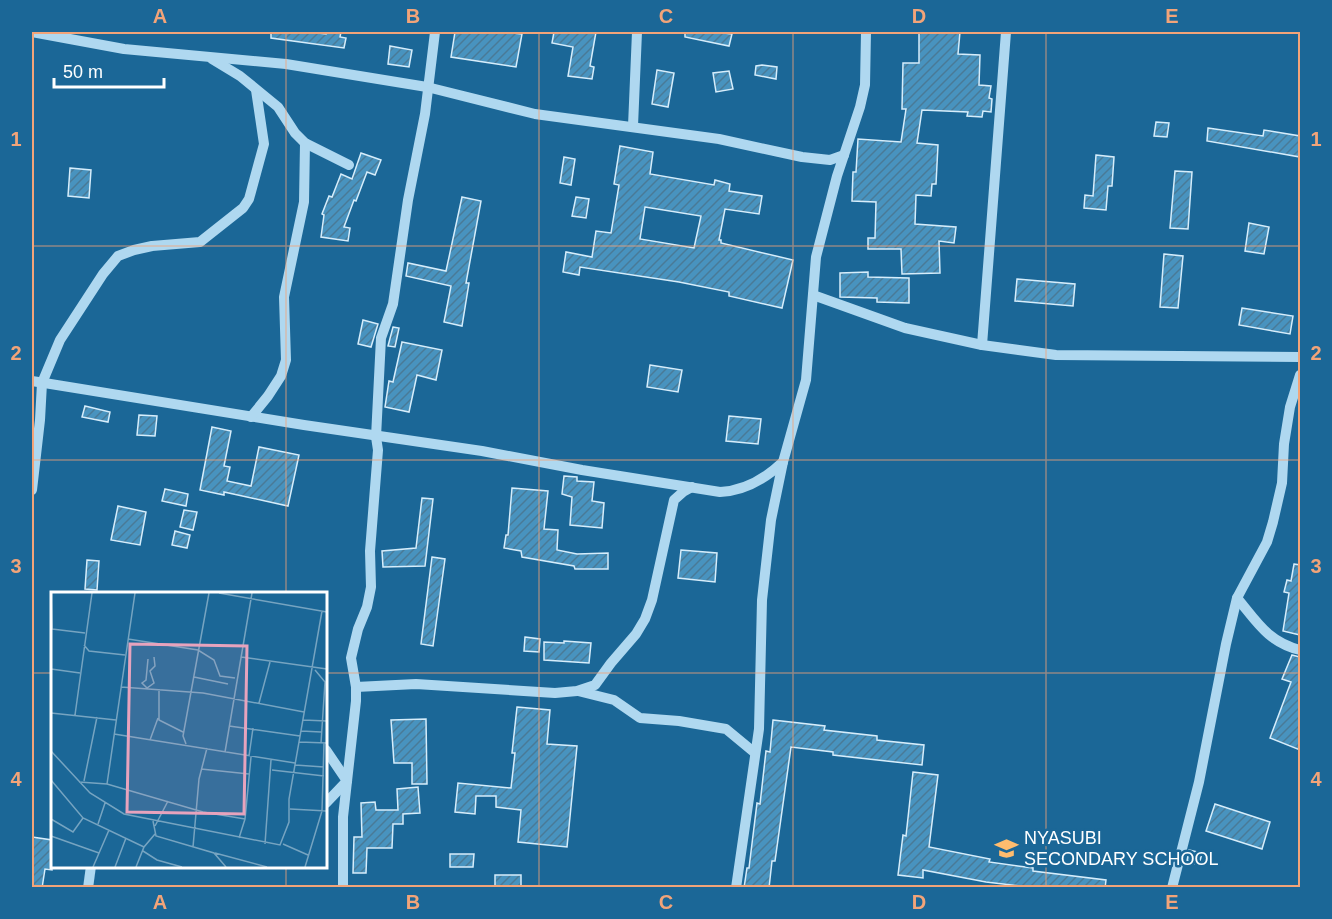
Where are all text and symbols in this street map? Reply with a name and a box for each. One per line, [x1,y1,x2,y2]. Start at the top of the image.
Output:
text: A [153,5,167,27]
text: B [406,5,420,27]
text: C [659,5,673,27]
text: D [912,5,926,27]
text: E [1165,5,1179,27]
scale bar [54,51,164,89]
text: 50 m [63,62,103,82]
text: 1 [10,128,22,150]
text: 1 [1310,128,1322,150]
text: 2 [10,342,22,364]
text: 2 [1310,342,1322,364]
text: 3 [10,555,22,577]
text: 3 [1310,555,1322,577]
inset map [51,592,327,868]
text: 4 [10,768,22,790]
text: 4 [1310,768,1322,790]
place label: NYASUBI SECONDARY SCHOOL [1024,828,1218,869]
school or university icon: NYASUBI SECONDARY SCHOOL [993,835,1019,861]
text: A [153,891,167,913]
text: B [406,891,420,913]
text: C [659,891,673,913]
text: D [912,891,926,913]
text: E [1165,891,1179,913]

